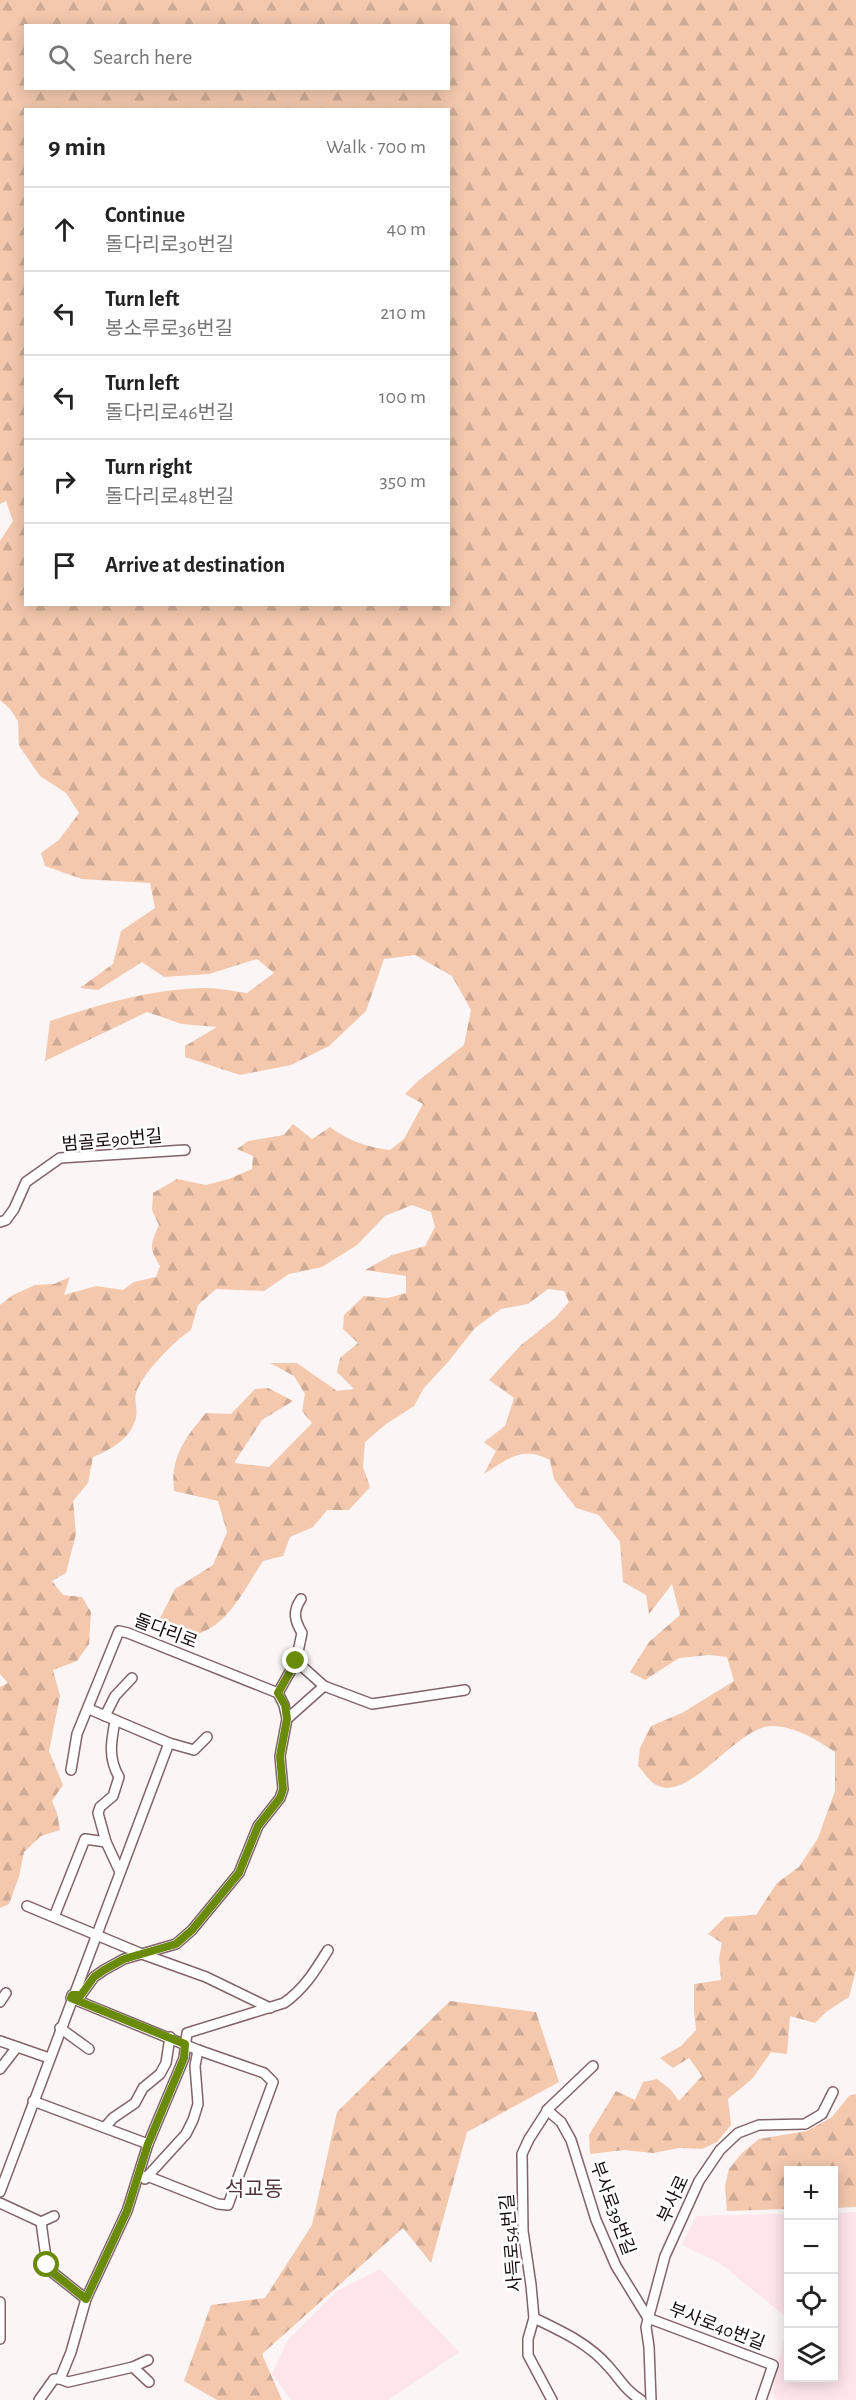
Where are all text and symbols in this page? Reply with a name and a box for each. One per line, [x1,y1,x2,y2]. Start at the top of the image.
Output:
search box [24,24,450,90]
icon: search [45,41,78,74]
text: Search here [93,46,192,68]
text: 9 min [48,134,106,160]
text: Walk · 700 m [326,137,426,157]
text: Continue [105,204,185,226]
icon: ahead [48,213,81,246]
text: 40 m [387,219,426,239]
text: 돌다리로30번길 [105,235,234,255]
text: Turn left [105,288,179,310]
icon: left [48,297,81,330]
text: 210 m [380,303,426,323]
text: 봉소루로36번길 [105,319,233,339]
text: Turn left [105,372,179,394]
icon: left [48,381,81,414]
text: 100 m [379,387,426,407]
text: 돌다리로46번길 [105,403,234,423]
text: Turn right [105,456,192,478]
icon: right [48,465,81,498]
text: 350 m [380,471,426,491]
text: 돌다리로48번길 [105,487,235,507]
icon: arrive [48,549,81,582]
text: Arrive at destination [105,554,285,576]
street label: 범골로90번길 [61,1126,163,1154]
street label: 돌다리로 [131,1610,201,1652]
route end [282,1647,308,1673]
street label: 부사로39번길 [587,2159,638,2258]
map controls [784,2166,838,2382]
button: + [784,2166,838,2220]
street label: 부사로 [654,2173,693,2226]
district label: 석교동 [225,2178,283,2200]
street label: 사득로54번길 [498,2193,525,2293]
button: − [784,2220,838,2274]
route start [33,2251,59,2277]
button: locate [784,2274,838,2328]
street label: 부사로40번길 [666,2300,767,2353]
button: layers [784,2328,838,2382]

